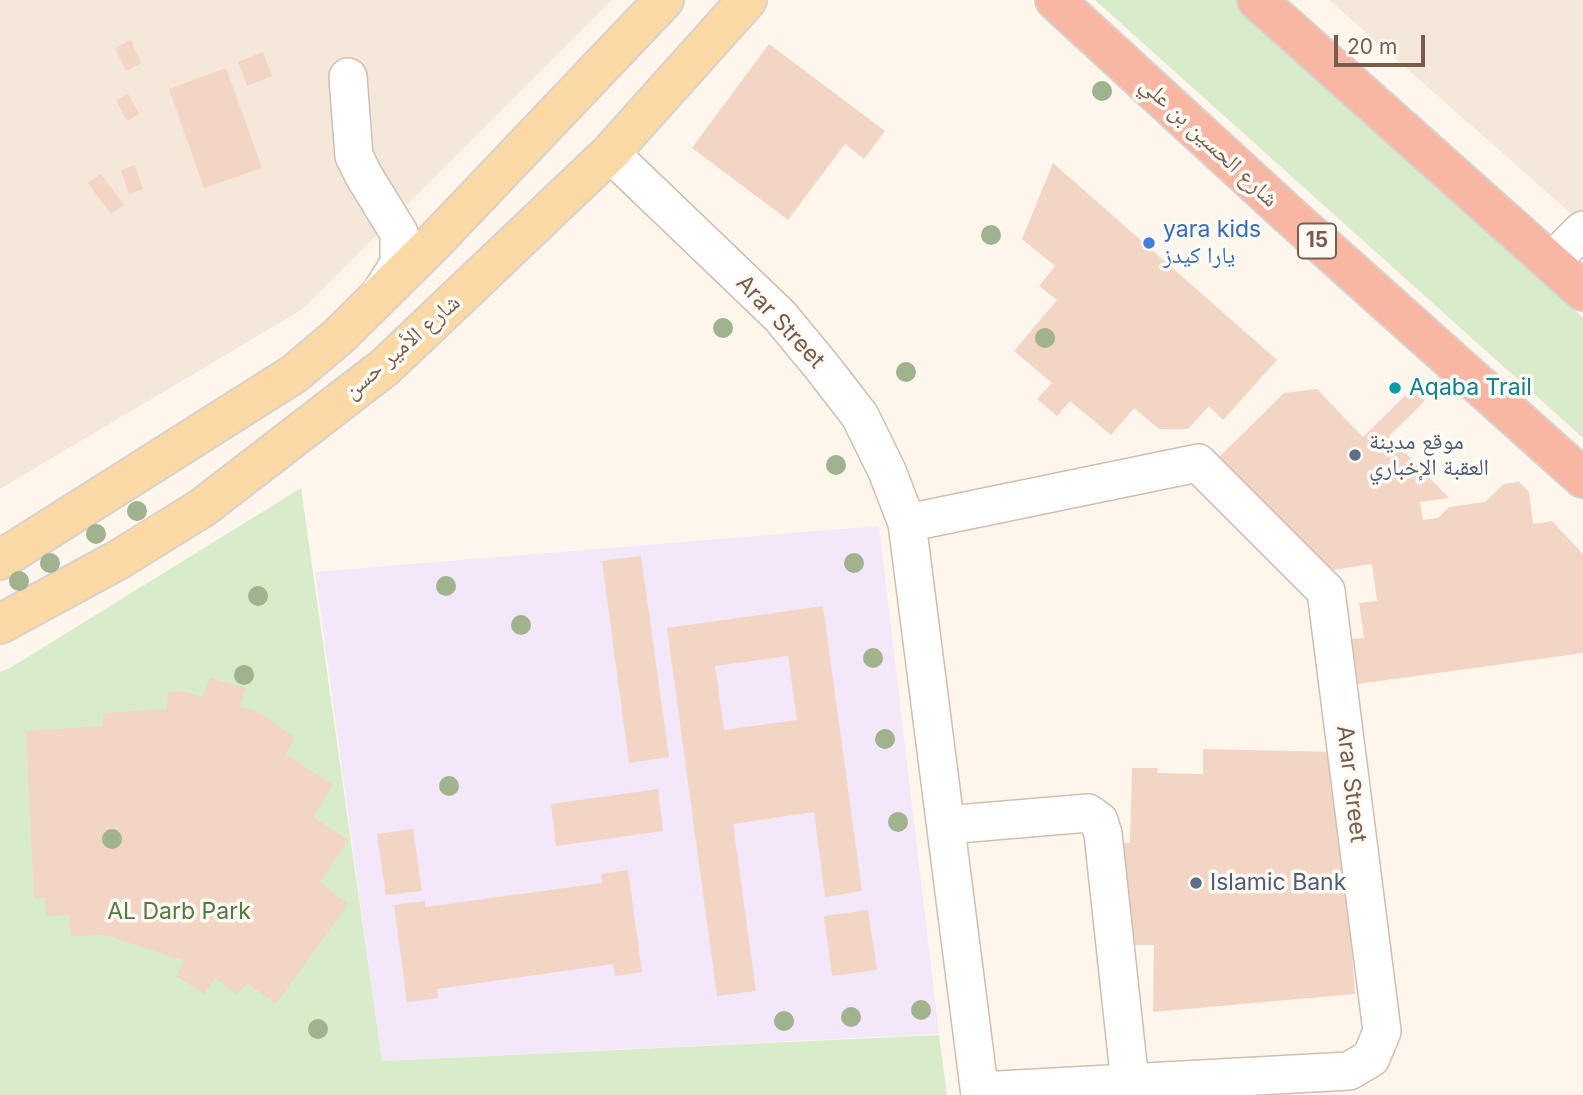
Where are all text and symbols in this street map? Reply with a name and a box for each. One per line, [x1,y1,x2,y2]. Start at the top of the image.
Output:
scale bar [1338,21,1429,65]
text: 20 m [1347,34,1397,59]
street label: شارع الحسين بن علي [1134,71,1284,213]
place label: yara kids يارا كيدز [1163,216,1261,270]
road number: 15 [1298,224,1336,258]
marker: yara kids يارا كيدز [1141,235,1157,251]
street label: Arar Street [730,270,830,374]
street label: شارع الأمير حسن [338,289,466,405]
place label: Aqaba Trail [1409,374,1532,402]
marker: Aqaba Trail [1387,380,1403,396]
place label: موقع مدينة العقبة الإخباري [1369,428,1489,482]
marker: موقع مدينة العقبة الإخباري [1347,447,1363,463]
street label: Arar Street [1330,724,1372,844]
place label: Islamic Bank [1210,869,1346,897]
marker: Islamic Bank [1188,875,1204,891]
park label: AL Darb Park [107,898,251,926]

